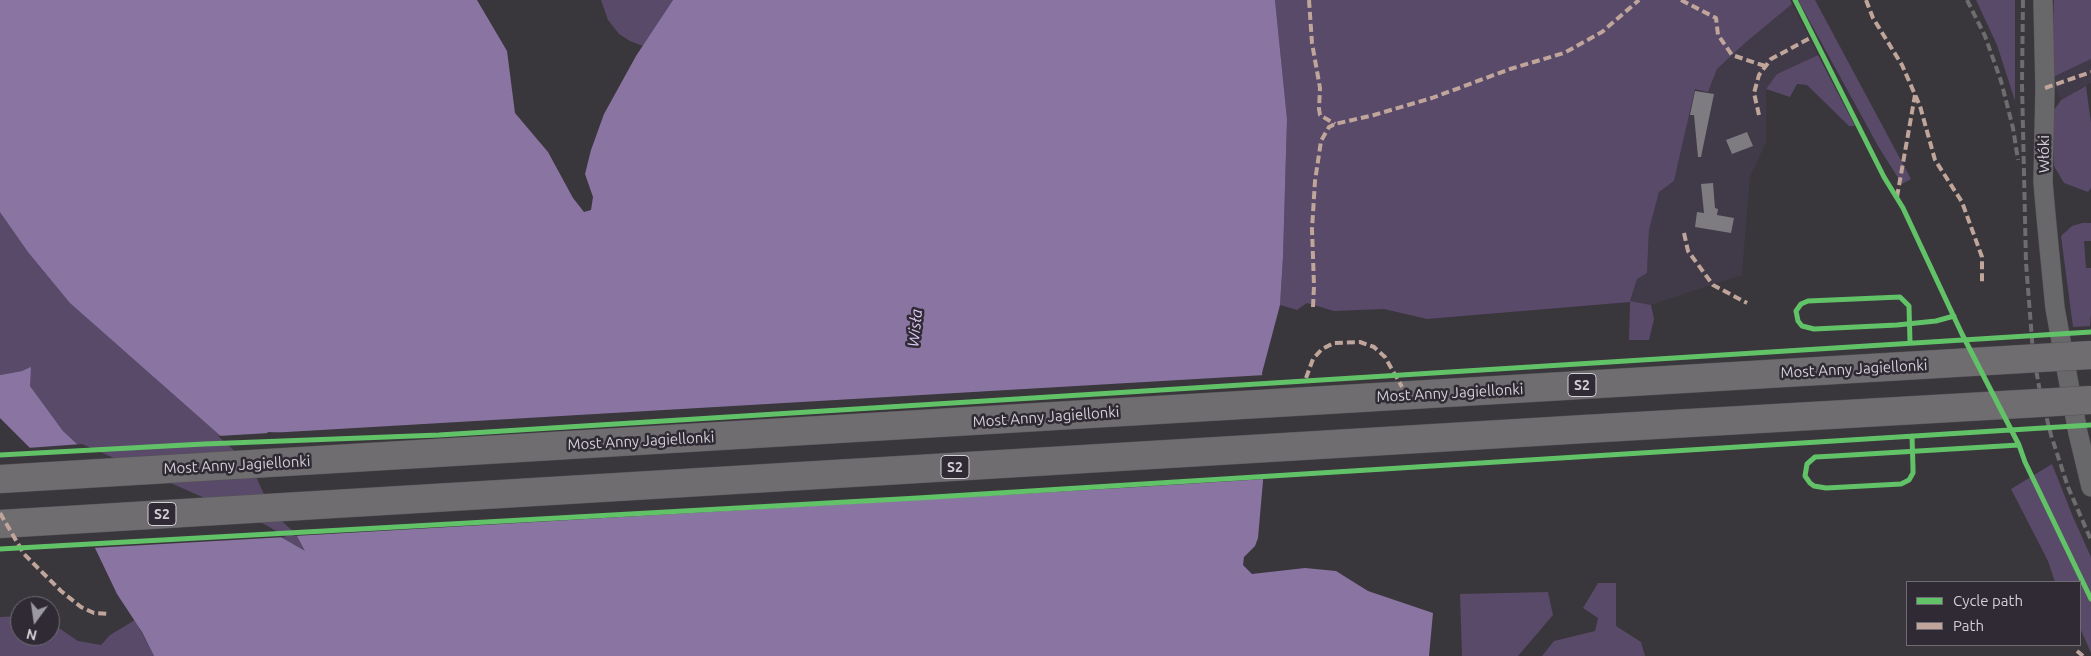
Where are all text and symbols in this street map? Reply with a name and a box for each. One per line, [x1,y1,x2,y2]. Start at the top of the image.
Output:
street label: Włóki [2035,135,2053,173]
water label: Wisła [903,308,927,348]
street label: Most Anny Jagiellonki [1780,356,1928,382]
road number: S2 [1568,374,1596,396]
street label: Most Anny Jagiellonki [1376,380,1524,406]
street label: Most Anny Jagiellonki [972,403,1120,431]
street label: Most Anny Jagiellonki [567,428,715,454]
street label: Most Anny Jagiellonki [163,452,311,478]
road number: S2 [941,456,969,478]
road number: S2 [148,502,176,526]
legend [1906,581,2081,646]
text: Cycle path [1953,592,2023,609]
north arrow [10,596,60,646]
text: Path [1953,617,1984,634]
text: N [25,626,39,644]

